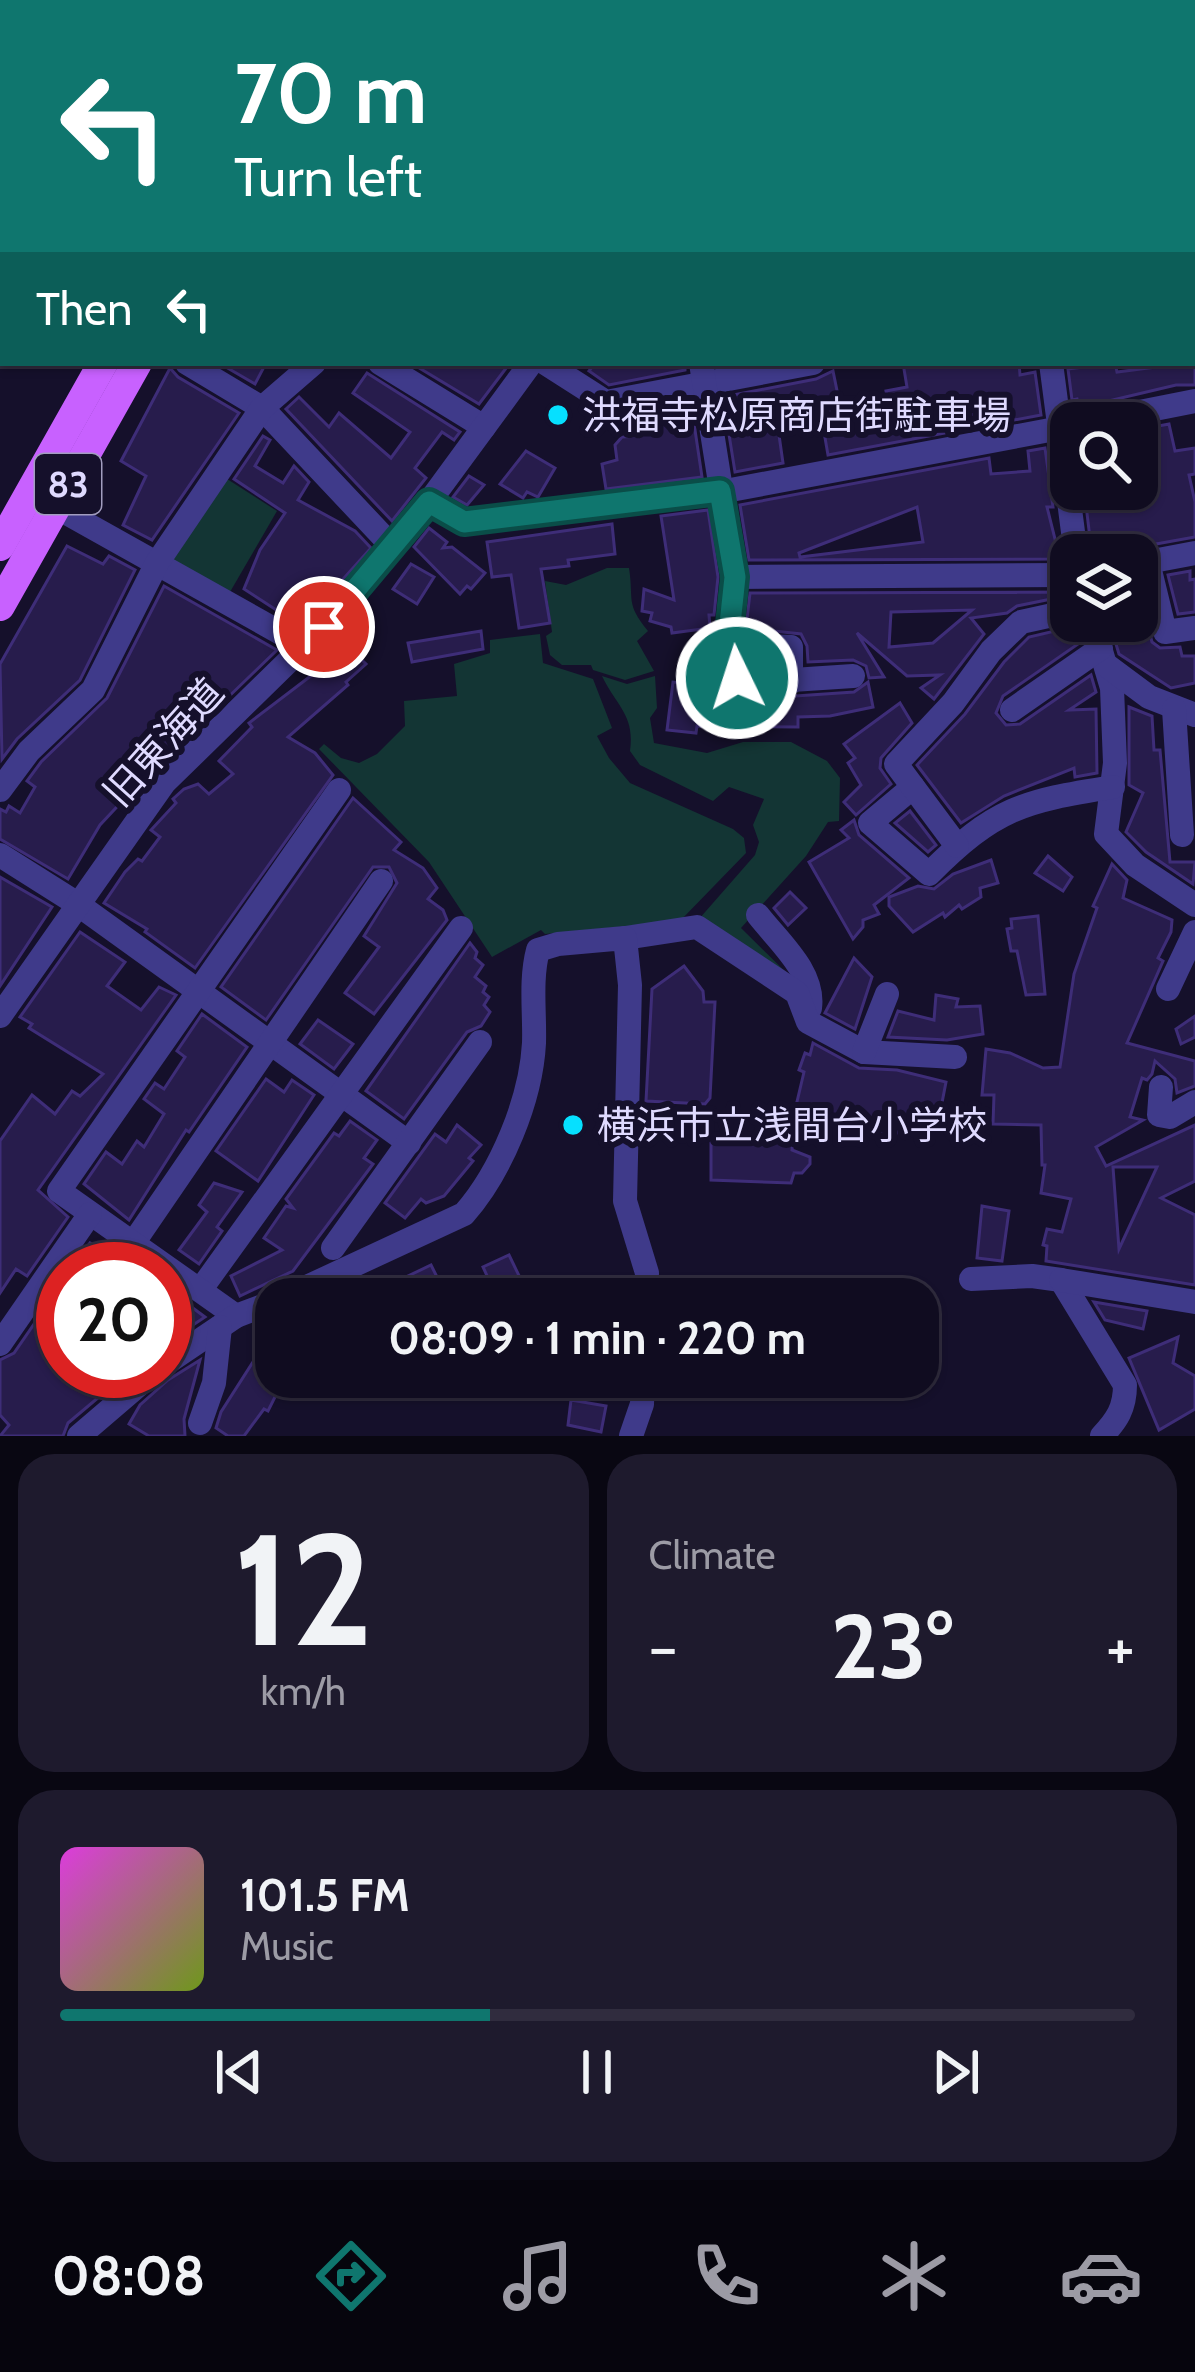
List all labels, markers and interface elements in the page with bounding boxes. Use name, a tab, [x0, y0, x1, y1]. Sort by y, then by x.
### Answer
text: 70 m	[234, 42, 427, 144]
icon: left	[36, 48, 192, 204]
text: Turn left	[234, 144, 422, 210]
icon: left	[156, 276, 222, 342]
text: Then	[36, 282, 132, 336]
place label: 洪福寺松原商店街駐車場	[582, 391, 1011, 439]
marker: 洪福寺松原商店街駐車場	[545, 402, 571, 428]
map controls	[1050, 402, 1158, 642]
button: search	[1050, 402, 1158, 510]
road number: 83	[35, 454, 101, 514]
button: layers	[1050, 534, 1158, 642]
pin	[273, 576, 375, 678]
icon: arrive	[291, 594, 357, 660]
position arrow	[674, 615, 800, 741]
street label: 旧東海道	[93, 668, 233, 816]
place label: 横浜市立浅間台小学校	[597, 1101, 987, 1149]
marker: 横浜市立浅間台小学校	[560, 1112, 586, 1138]
speed limit sign: 20	[36, 1242, 192, 1398]
text: 08:09 · 1 min · 220 m	[388, 1311, 806, 1365]
text: 12	[233, 1494, 373, 1684]
text: Climate	[649, 1531, 775, 1579]
text: 23°	[831, 1591, 953, 1701]
text: −	[649, 1606, 678, 1687]
text: +	[1106, 1606, 1135, 1687]
text: km/h	[261, 1667, 346, 1715]
text: 101.5 FM	[240, 1868, 410, 1922]
text: Music	[240, 1922, 334, 1970]
icon: previous	[206, 2039, 272, 2105]
icon: pause	[564, 2039, 630, 2105]
icon: next	[923, 2039, 989, 2105]
icon: directions	[309, 2234, 393, 2318]
icon: music	[496, 2234, 580, 2318]
icon: phone	[684, 2234, 768, 2318]
icon: climate	[872, 2234, 956, 2318]
icon: car	[1059, 2234, 1143, 2318]
text: 08:08	[52, 2243, 205, 2309]

